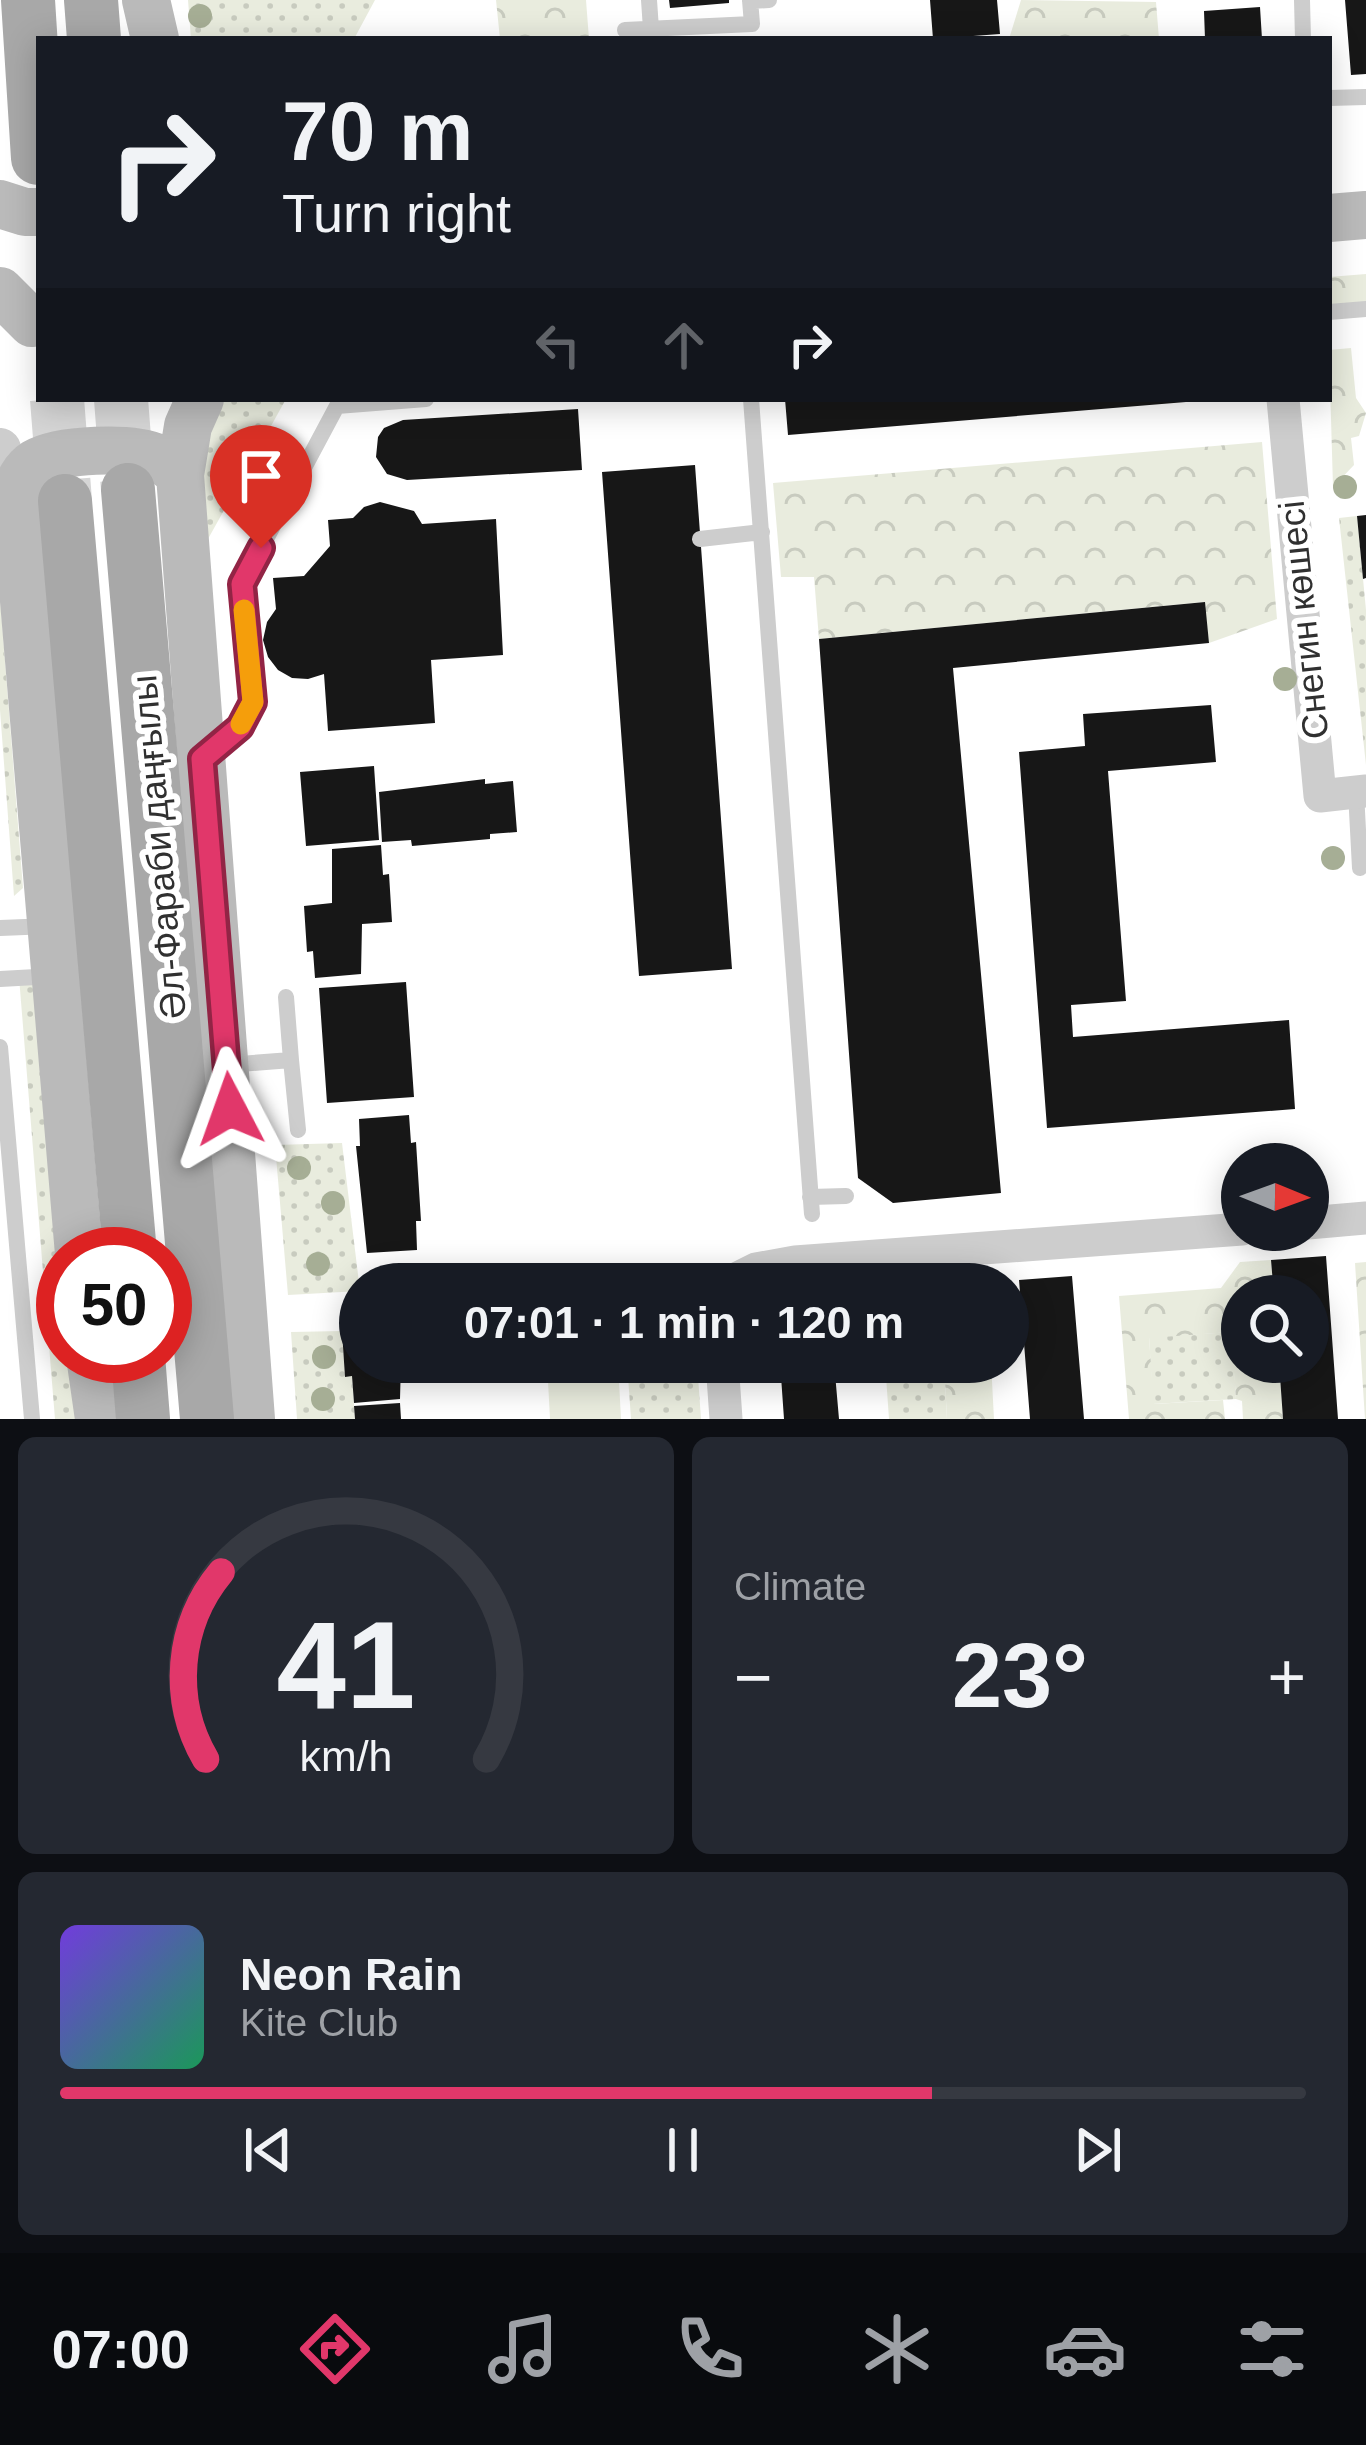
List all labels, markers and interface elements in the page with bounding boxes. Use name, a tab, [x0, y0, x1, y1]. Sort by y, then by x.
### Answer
icon: right	[84, 84, 240, 240]
text: 70 m	[282, 84, 473, 178]
text: Turn right	[282, 183, 511, 243]
icon: left	[525, 312, 591, 378]
icon: ahead	[651, 312, 717, 378]
icon: right	[777, 312, 843, 378]
pin	[210, 425, 312, 548]
icon: arrive	[228, 443, 294, 509]
street label: Снегин көшесі	[1271, 499, 1336, 741]
street label: Әл-Фараби даңғылы	[123, 673, 194, 1021]
position arrow	[167, 1046, 293, 1172]
north arrow	[1221, 1143, 1329, 1251]
map controls	[1221, 1143, 1329, 1383]
speed limit sign: 50	[36, 1227, 192, 1383]
button: search	[1221, 1275, 1329, 1383]
text: 07:01 · 1 min · 120 m	[464, 1297, 904, 1348]
text: Climate	[734, 1565, 866, 1608]
text: 41	[277, 1595, 415, 1734]
text: 23°	[952, 1626, 1088, 1726]
text: −	[734, 1640, 773, 1714]
text: +	[1267, 1640, 1306, 1714]
text: km/h	[300, 1731, 392, 1779]
text: Neon Rain	[240, 1949, 463, 2000]
text: Kite Club	[240, 2001, 398, 2044]
icon: previous	[235, 2117, 301, 2183]
icon: pause	[650, 2117, 716, 2183]
icon: next	[1065, 2117, 1131, 2183]
icon: directions	[293, 2307, 377, 2391]
icon: music	[481, 2307, 565, 2391]
icon: phone	[668, 2307, 752, 2391]
icon: climate	[855, 2307, 939, 2391]
icon: car	[1043, 2307, 1127, 2391]
icon: filters	[1230, 2307, 1314, 2391]
text: 07:00	[52, 2319, 190, 2379]

